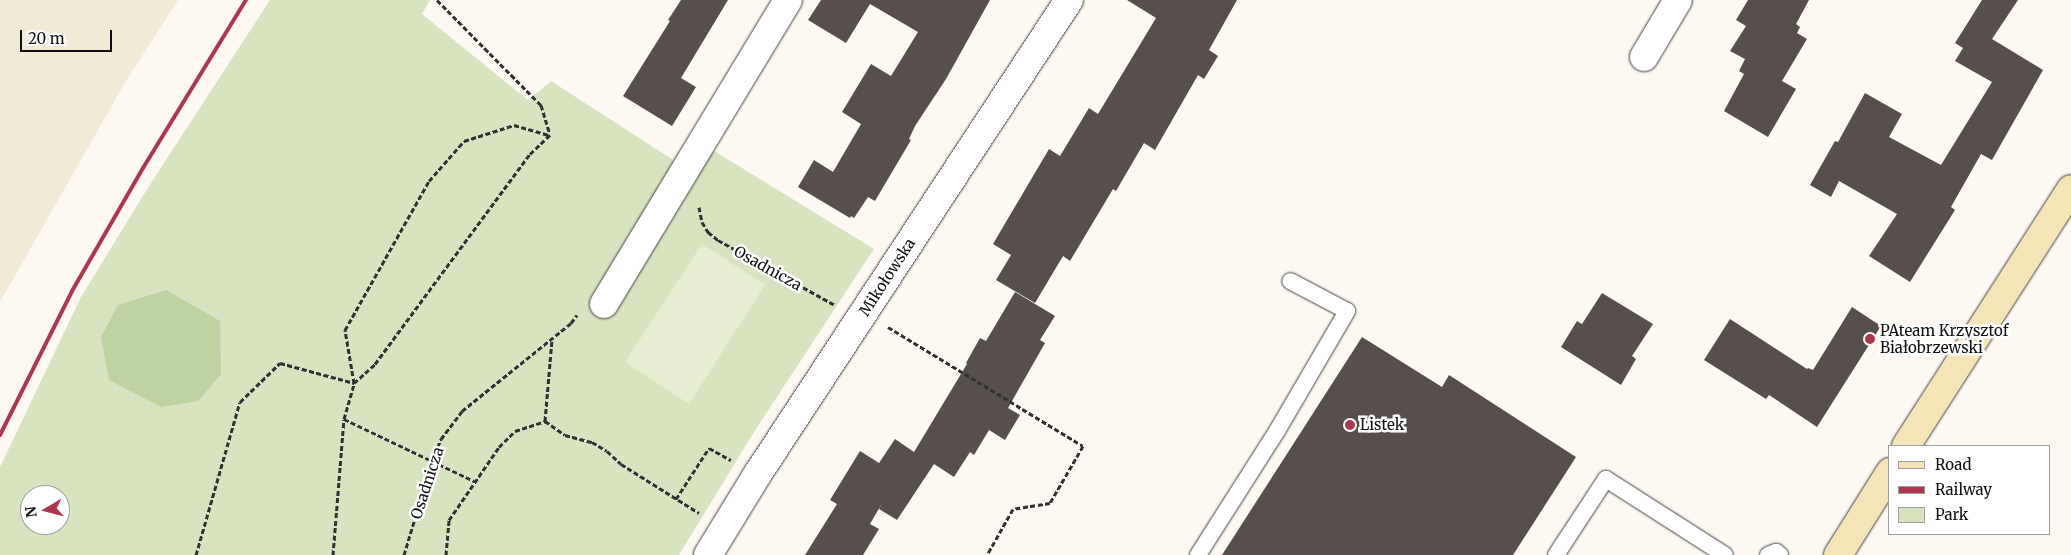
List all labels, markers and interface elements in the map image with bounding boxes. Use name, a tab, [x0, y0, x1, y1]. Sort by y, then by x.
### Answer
scale bar	[22, 20, 115, 52]
text: 20 m	[28, 29, 65, 48]
street label: Mikołowska	[855, 235, 919, 319]
street label: Osadnicza	[731, 242, 805, 294]
place label: PAteam Krzysztof Białobrzewski	[1880, 321, 2008, 356]
marker: PAteam Krzysztof Białobrzewski	[1864, 333, 1876, 345]
place label: Listek	[1360, 416, 1404, 434]
marker: Listek	[1344, 419, 1356, 431]
street label: Osadnicza	[407, 445, 447, 521]
legend	[1888, 445, 2051, 535]
text: Road	[1935, 455, 1971, 474]
text: Railway	[1935, 480, 1992, 499]
north arrow	[20, 485, 70, 535]
text: N	[21, 505, 41, 519]
text: Park	[1935, 505, 1968, 524]

